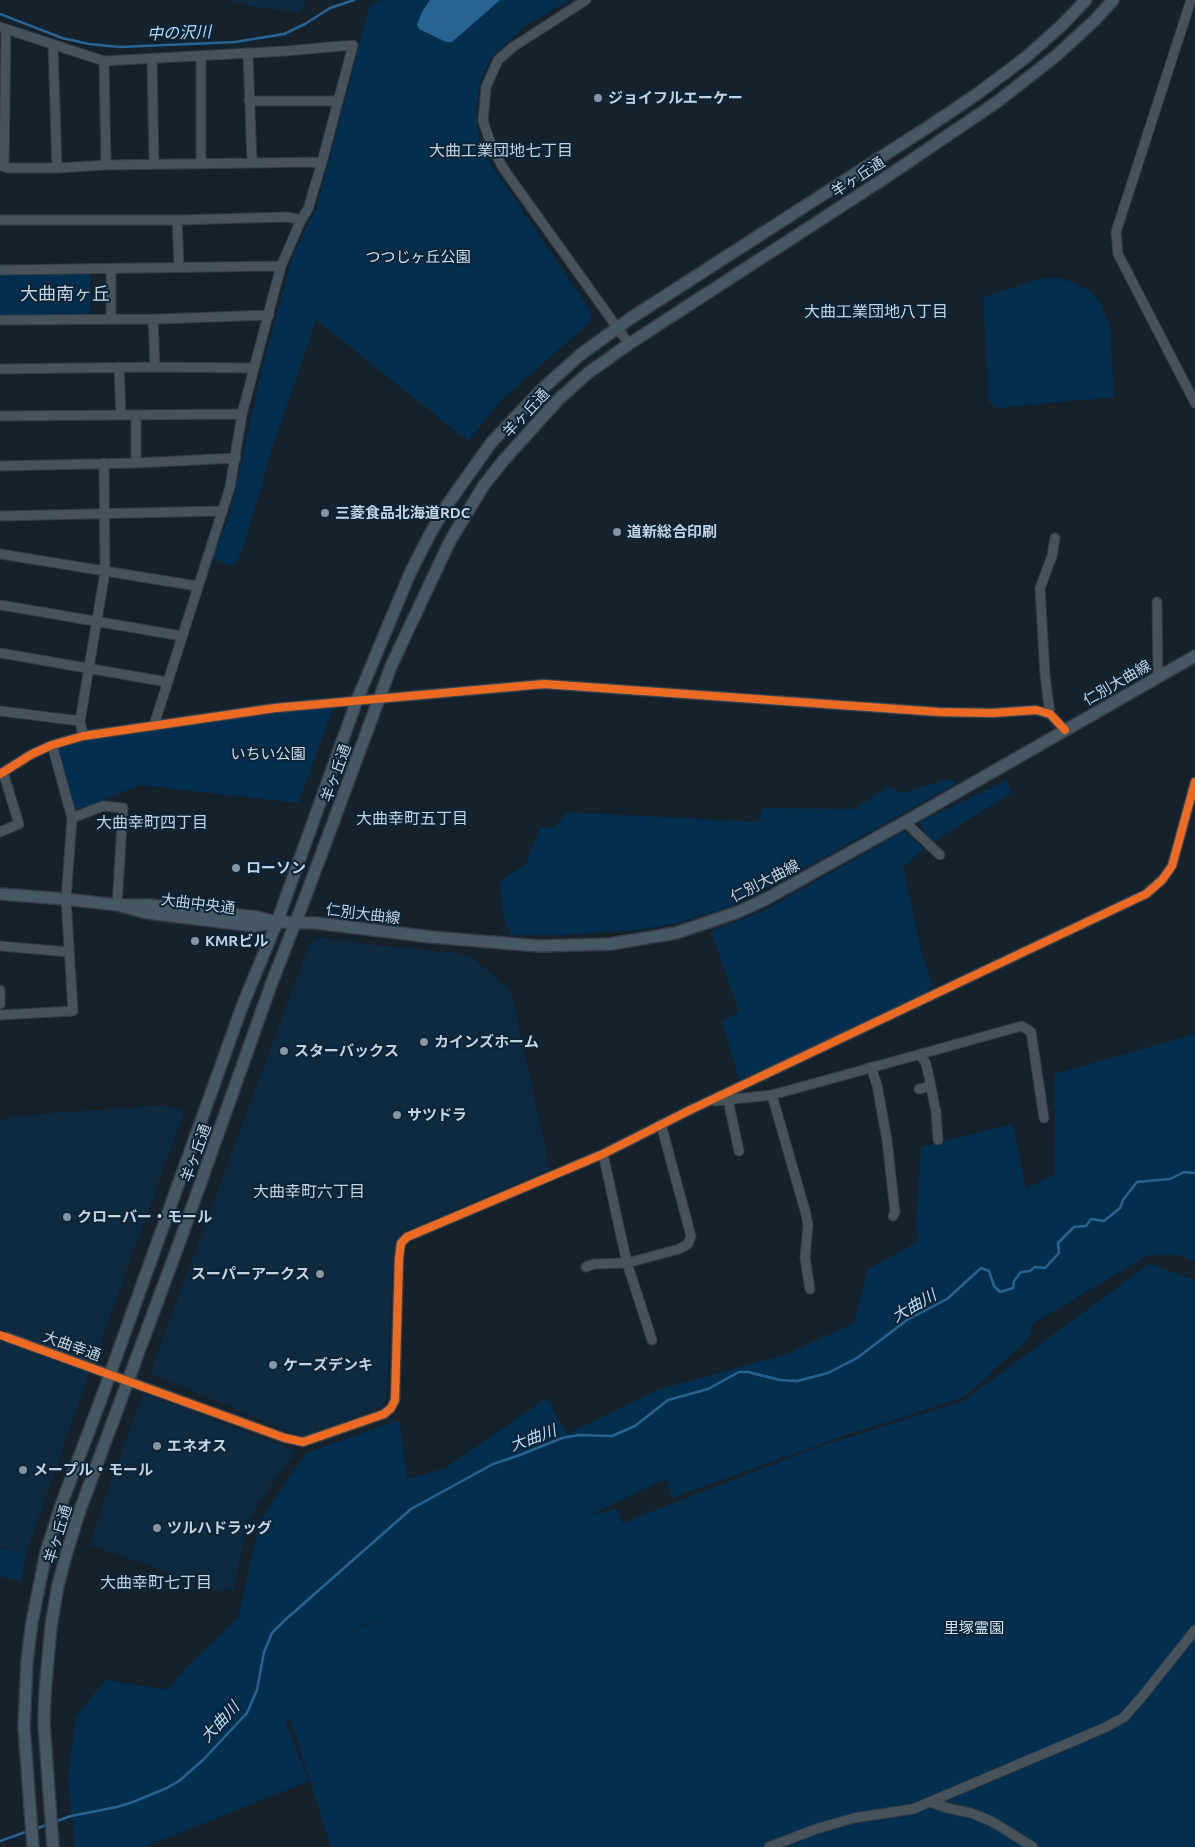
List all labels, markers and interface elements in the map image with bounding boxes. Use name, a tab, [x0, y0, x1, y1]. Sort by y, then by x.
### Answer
water label: 中の沢川	[147, 22, 211, 44]
place label: ジョイフルエーケー	[608, 89, 743, 107]
marker: ジョイフルエーケー	[592, 92, 604, 104]
district label: 大曲工業団地七丁目	[429, 141, 573, 161]
street label: 羊ヶ丘通	[828, 153, 888, 201]
park label: つつじヶ丘公園	[366, 248, 470, 266]
district label: 大曲南ヶ丘	[20, 283, 110, 305]
district label: 大曲工業団地八丁目	[804, 302, 948, 322]
street label: 羊ヶ丘通	[499, 385, 553, 441]
place label: 三菱食品北海道RDC	[335, 504, 470, 522]
marker: 三菱食品北海道RDC	[319, 507, 331, 519]
place label: 道新総合印刷	[627, 523, 717, 541]
marker: 道新総合印刷	[611, 526, 623, 538]
street label: 仁別大曲線	[1080, 656, 1154, 710]
street label: 羊ヶ丘通	[317, 742, 355, 804]
park label: いちい公園	[231, 745, 305, 763]
district label: 大曲幸町五丁目	[356, 809, 468, 829]
district label: 大曲幸町四丁目	[96, 813, 208, 833]
street label: 仁別大曲線	[728, 856, 802, 906]
place label: ローソン	[246, 859, 306, 877]
marker: ローソン	[230, 862, 242, 874]
street label: 大曲中央通	[160, 890, 236, 918]
street label: 仁別大曲線	[325, 900, 401, 928]
place label: KMRビル	[205, 932, 268, 950]
marker: KMRビル	[189, 935, 201, 947]
place label: カインズホーム	[434, 1033, 539, 1051]
marker: カインズホーム	[418, 1036, 430, 1048]
place label: スターバックス	[294, 1042, 399, 1060]
marker: スターバックス	[278, 1045, 290, 1057]
place label: サツドラ	[407, 1106, 467, 1124]
marker: サツドラ	[391, 1109, 403, 1121]
street label: 羊ヶ丘通	[177, 1122, 215, 1184]
district label: 大曲幸町六丁目	[253, 1182, 365, 1202]
place label: クローバー・モール	[77, 1208, 212, 1226]
marker: クローバー・モール	[61, 1211, 73, 1223]
place label: スーパーアークス	[191, 1265, 310, 1283]
marker: スーパーアークス	[314, 1268, 326, 1280]
water label: 大曲川	[888, 1286, 940, 1326]
street label: 大曲幸通	[41, 1327, 103, 1365]
place label: ケーズデンキ	[283, 1356, 373, 1374]
marker: ケーズデンキ	[267, 1359, 279, 1371]
water label: 大曲川	[507, 1421, 559, 1455]
place label: エネオス	[167, 1437, 227, 1455]
marker: エネオス	[151, 1440, 163, 1452]
place label: メープル・モール	[33, 1461, 153, 1479]
marker: メープル・モール	[17, 1464, 29, 1476]
street label: 羊ヶ丘通	[41, 1503, 75, 1565]
place label: ツルハドラッグ	[167, 1519, 272, 1537]
marker: ツルハドラッグ	[151, 1522, 163, 1534]
district label: 大曲幸町七丁目	[100, 1573, 212, 1593]
park label: 里塚霊園	[944, 1619, 1004, 1637]
water label: 大曲川	[197, 1698, 243, 1746]

